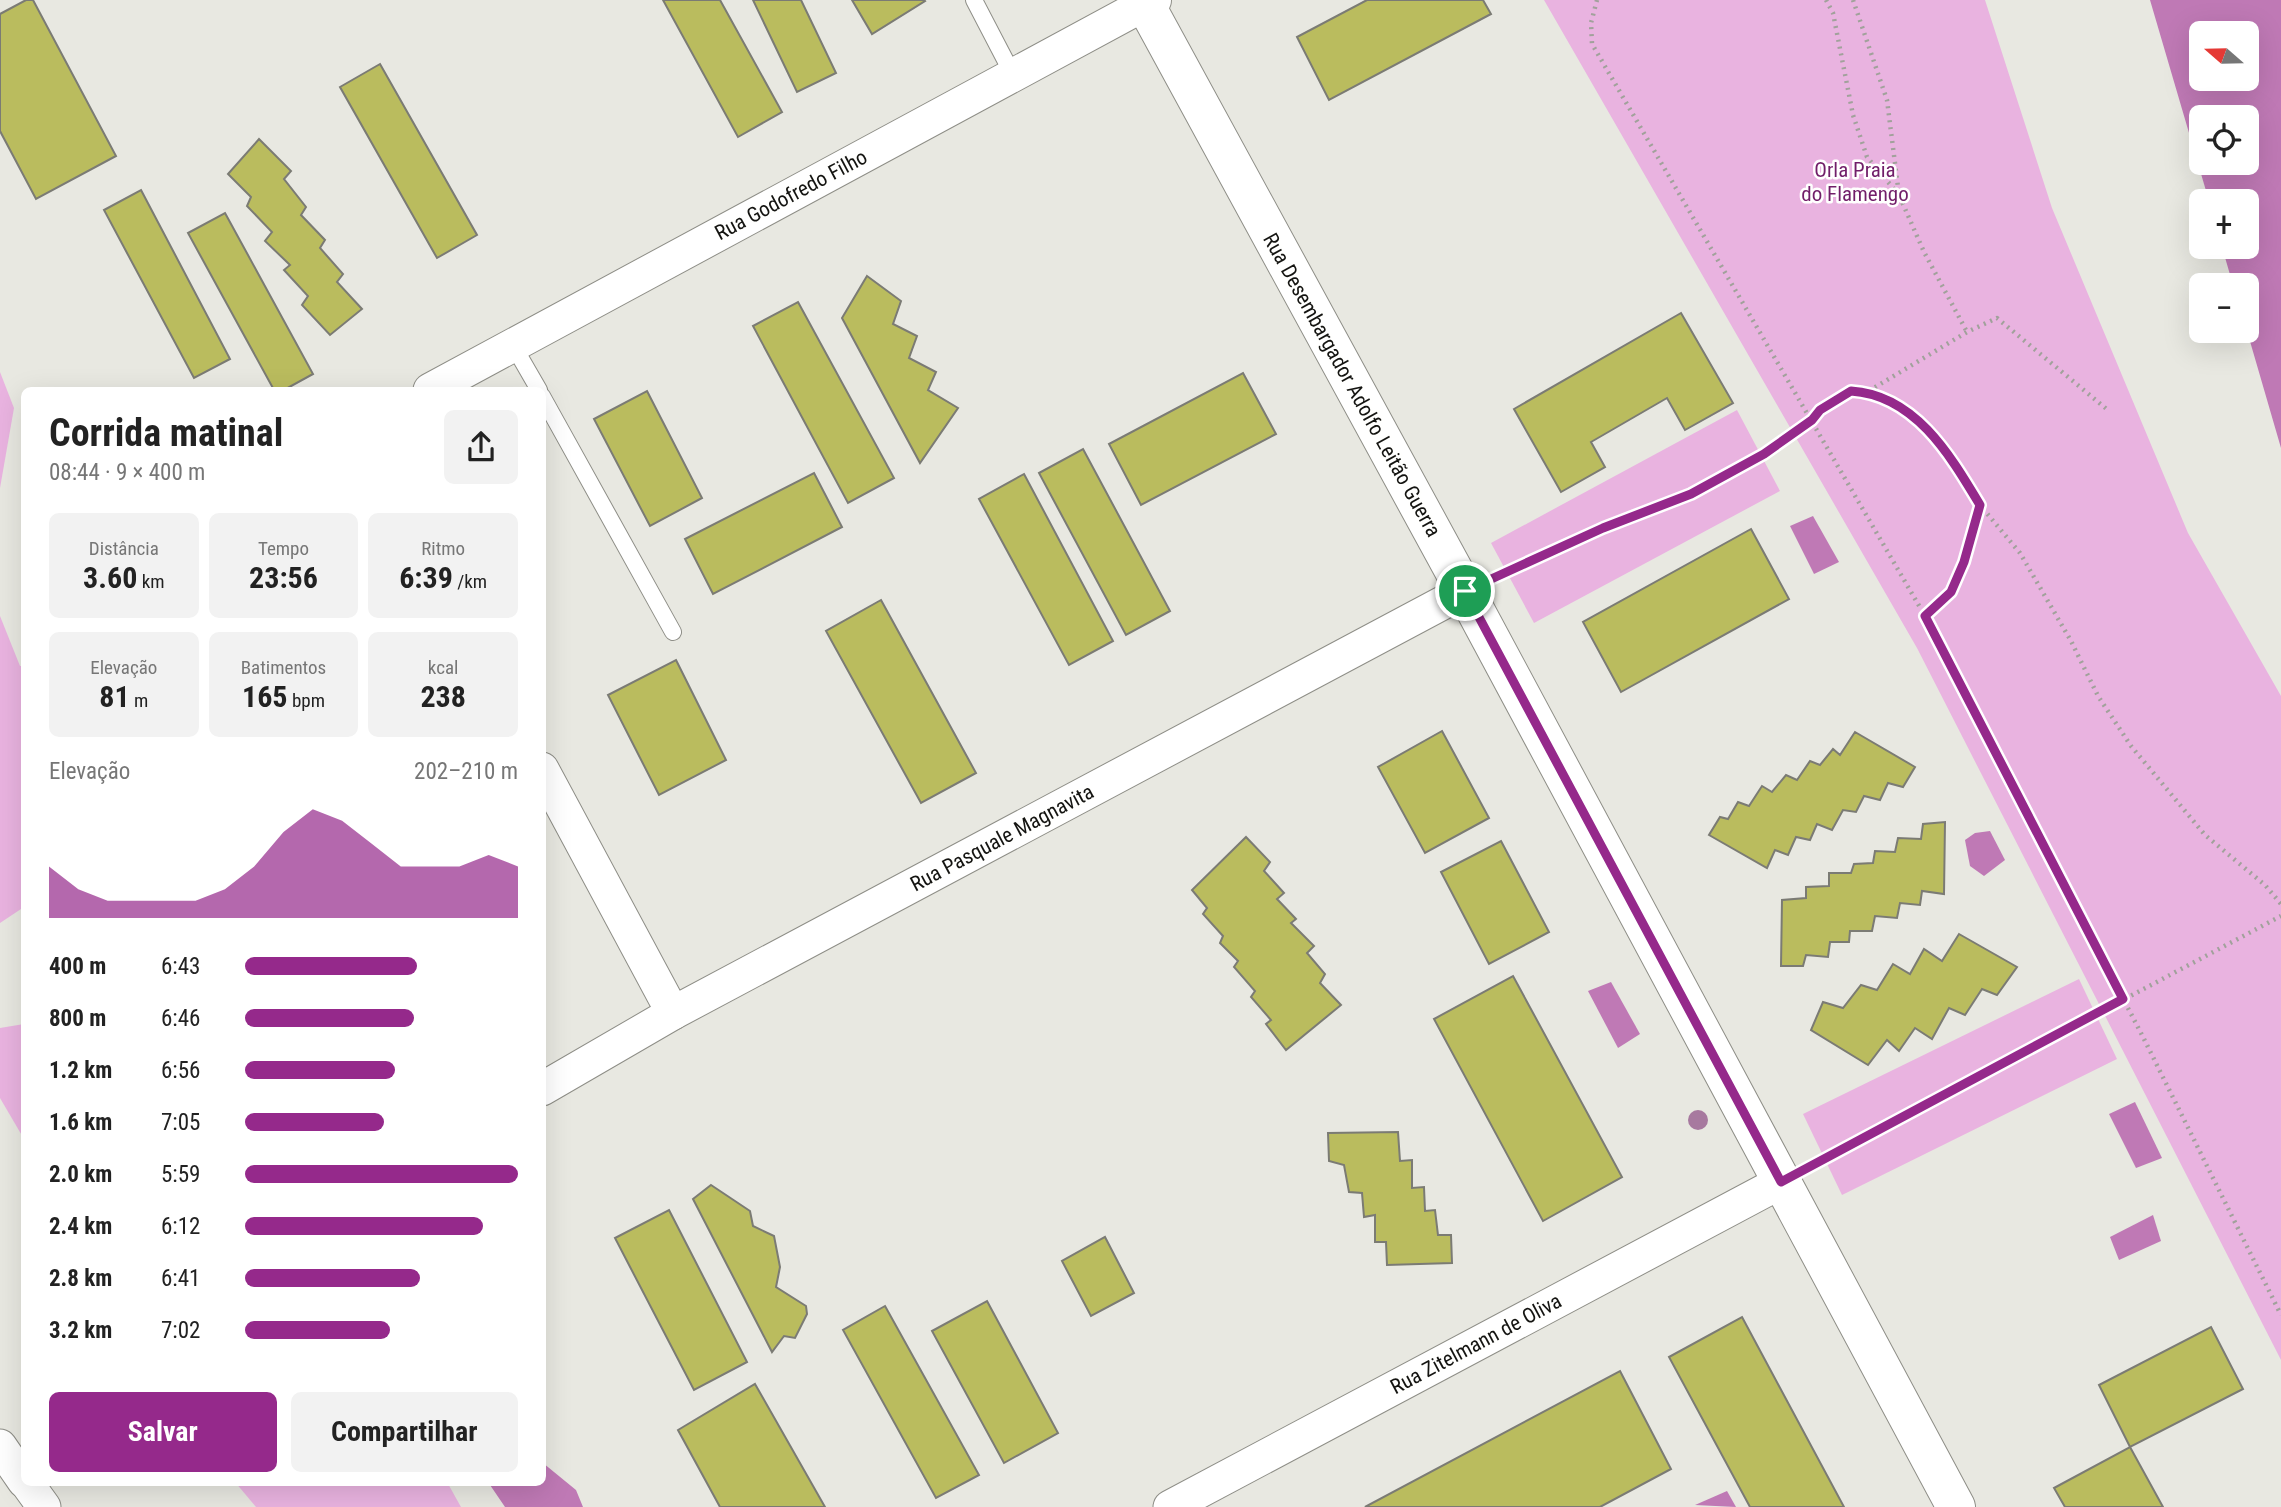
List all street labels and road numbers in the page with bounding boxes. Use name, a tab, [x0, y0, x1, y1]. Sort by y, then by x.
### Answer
street label: Rua Godofredo Filho	[711, 145, 871, 245]
street label: Rua Desembargador Adolfo Leitão Guerra	[1258, 229, 1446, 541]
street label: Rua Pasquale Magnavita	[906, 780, 1098, 896]
street label: Rua Zitelmann de Oliva	[1386, 1289, 1566, 1399]

